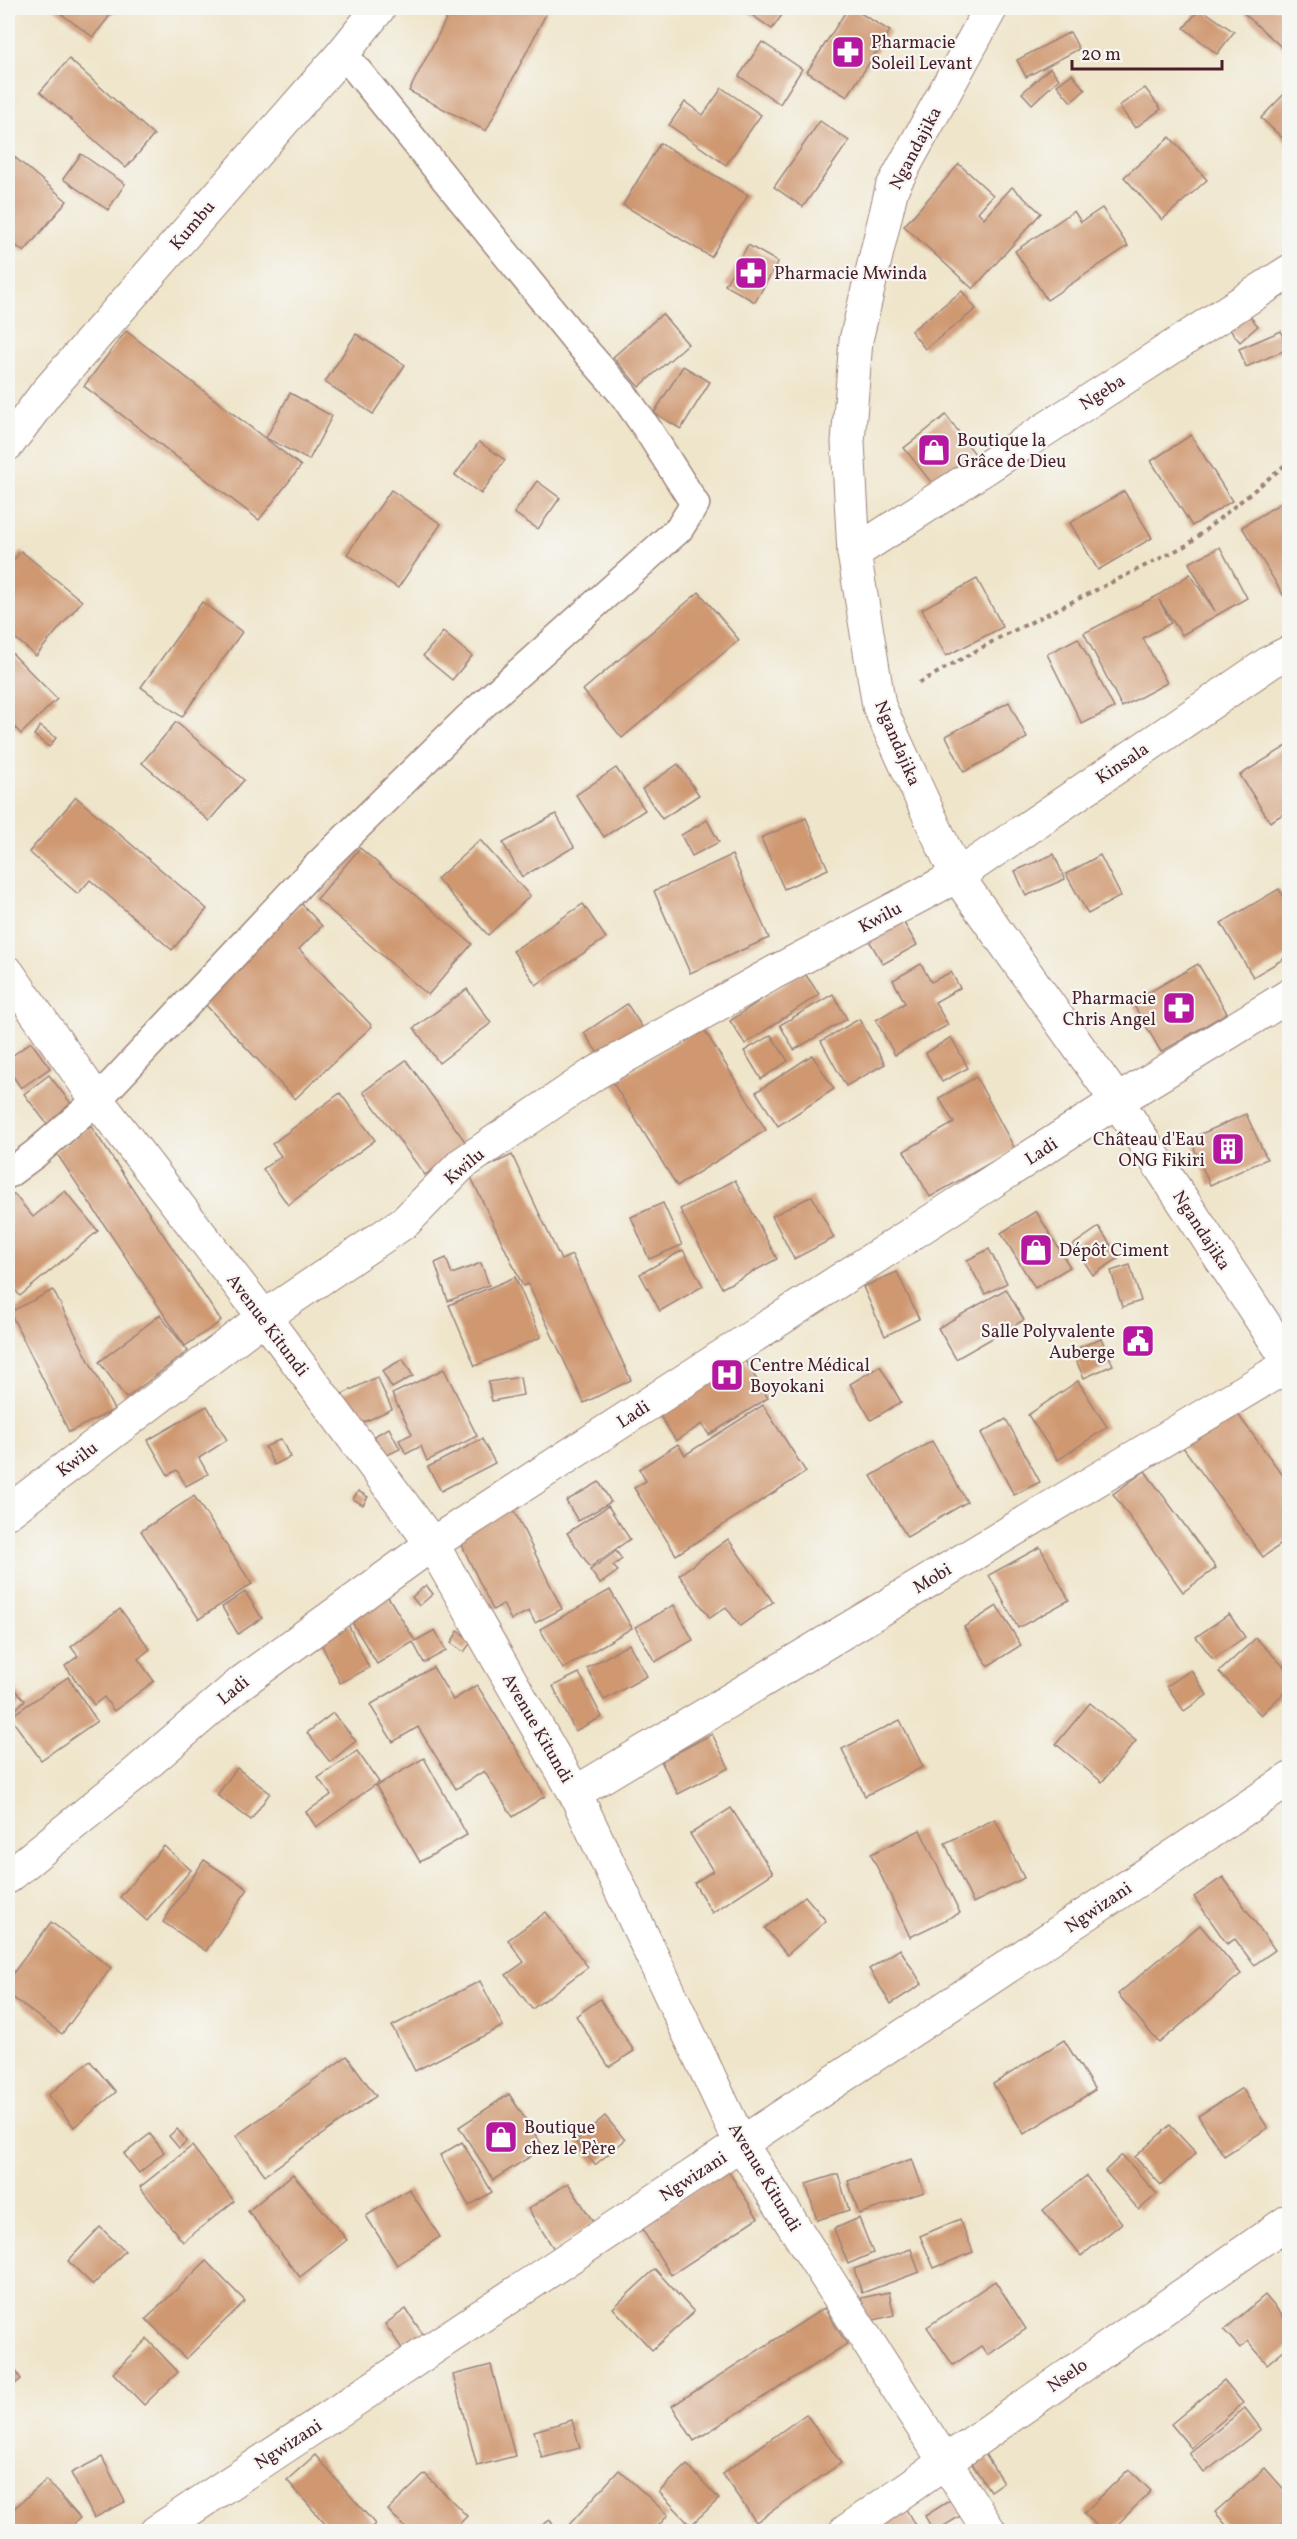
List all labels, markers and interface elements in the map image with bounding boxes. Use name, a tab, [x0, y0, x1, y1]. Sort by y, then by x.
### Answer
place label: Pharmacie Soleil Levant	[871, 31, 973, 77]
scale bar	[1072, 33, 1222, 71]
pharmacy icon: Pharmacie Soleil Levant	[830, 34, 866, 70]
text: 20 m	[1081, 43, 1121, 68]
street label: Ngandajika	[884, 103, 949, 195]
street label: Kumbu	[165, 196, 222, 256]
pharmacy icon: Pharmacie Mwinda	[733, 255, 769, 291]
place label: Pharmacie Mwinda	[774, 262, 927, 287]
street label: Ngeba	[1075, 369, 1131, 417]
place label: Boutique la Grâce de Dieu	[957, 429, 1066, 475]
shop icon: Boutique la Grâce de Dieu	[916, 432, 952, 468]
street label: Ngandajika	[867, 697, 926, 790]
street label: Kinsala	[1091, 737, 1154, 791]
street label: Kwilu	[855, 897, 907, 940]
place label: Pharmacie Chris Angel	[1063, 987, 1156, 1033]
pharmacy icon: Pharmacie Chris Angel	[1161, 990, 1197, 1026]
place label: Château d'Eau ONG Fikiri	[1093, 1128, 1205, 1174]
building icon: Château d'Eau ONG Fikiri	[1210, 1131, 1246, 1167]
street label: Ladi	[1020, 1132, 1063, 1172]
street label: Kwilu	[439, 1143, 491, 1191]
street label: Ngandajika	[1166, 1186, 1236, 1276]
shop icon: Dépôt Ciment	[1018, 1232, 1054, 1268]
place label: Dépôt Ciment	[1059, 1239, 1169, 1264]
street label: Avenue Kitundi	[220, 1269, 314, 1382]
place label: Salle Polyvalente Auberge	[981, 1320, 1115, 1366]
public building icon: Salle Polyvalente Auberge	[1120, 1323, 1156, 1359]
place label: Centre Médical Boyokani	[750, 1354, 870, 1400]
hospital icon: Centre Médical Boyokani	[709, 1357, 745, 1393]
street label: Ladi	[612, 1395, 655, 1435]
street label: Kwilu	[52, 1436, 104, 1484]
street label: Mobi	[909, 1558, 957, 1601]
street label: Avenue Kitundi	[495, 1669, 578, 1788]
street label: Ladi	[213, 1671, 255, 1712]
street label: Ngwizani	[1060, 1877, 1137, 1940]
place label: Boutique chez le Père	[524, 2116, 616, 2162]
shop icon: Boutique chez le Père	[483, 2119, 519, 2155]
street label: Avenue Kitundi	[721, 2119, 806, 2237]
street label: Ngwizani	[655, 2146, 733, 2208]
street label: Nselo	[1042, 2353, 1093, 2399]
street label: Ngwizani	[250, 2414, 328, 2476]

